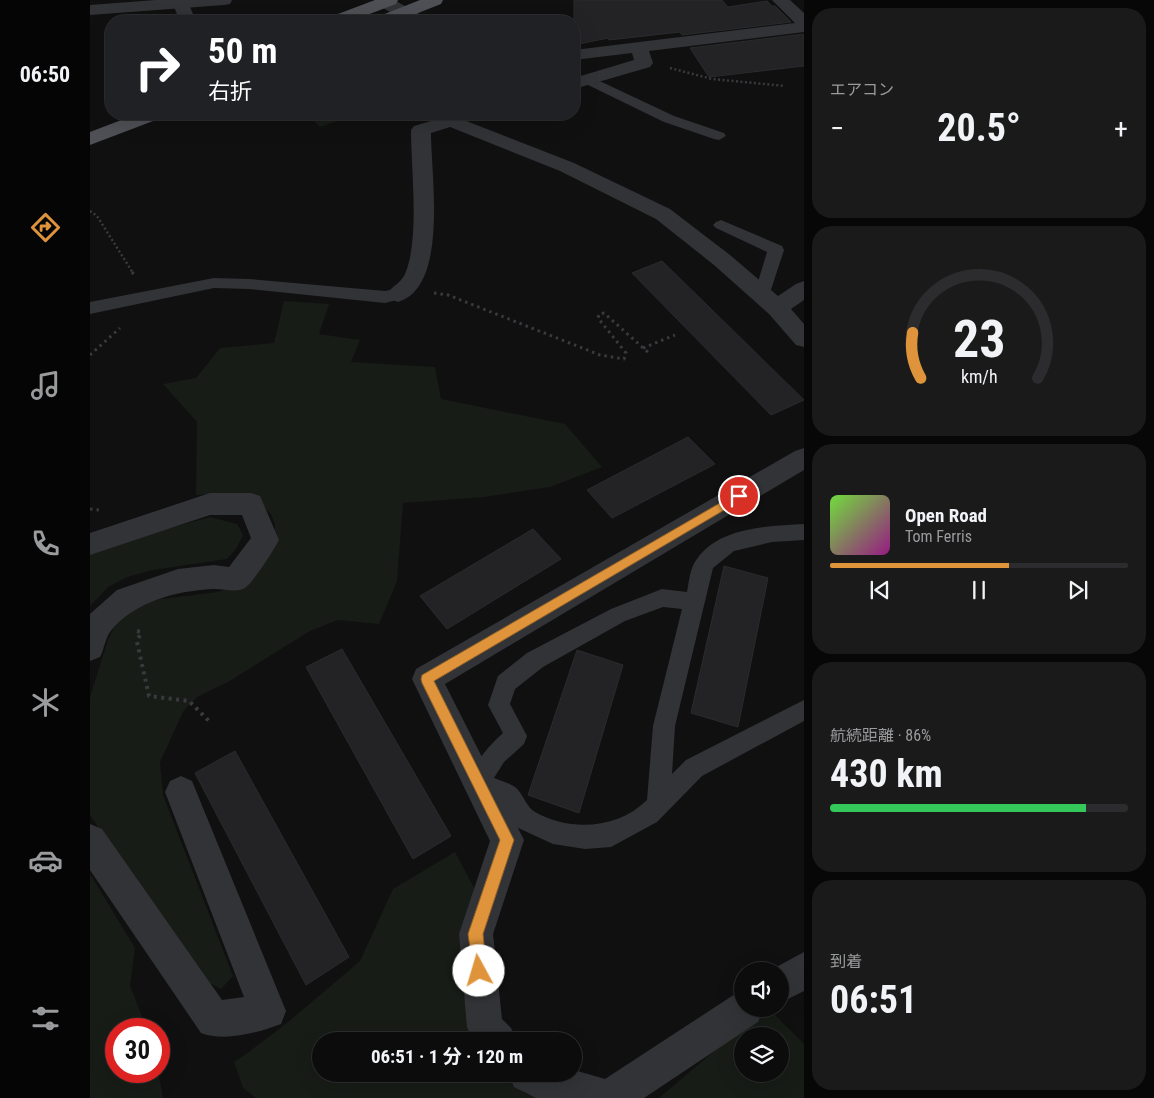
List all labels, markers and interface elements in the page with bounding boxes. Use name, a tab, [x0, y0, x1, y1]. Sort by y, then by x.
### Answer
text: 50 m	[208, 31, 277, 72]
icon: right	[125, 35, 190, 100]
text: 06:50	[20, 62, 70, 87]
text: 右折	[208, 79, 252, 104]
text: エアコン	[830, 80, 894, 99]
text: 20.5°	[937, 106, 1021, 150]
text: −	[830, 112, 844, 145]
text: +	[1114, 112, 1128, 145]
icon: directions	[28, 210, 63, 245]
text: 23	[953, 309, 1005, 370]
text: km/h	[961, 366, 997, 387]
icon: music	[28, 368, 63, 403]
pin	[718, 475, 760, 517]
icon: arrive	[725, 482, 753, 510]
text: Open Road	[905, 504, 987, 527]
icon: phone	[28, 526, 63, 561]
text: Tom Ferris	[905, 527, 972, 546]
icon: previous	[866, 576, 894, 604]
icon: pause	[965, 576, 993, 604]
icon: next	[1064, 576, 1092, 604]
icon: climate	[28, 685, 63, 720]
text: 航続距離 · 86%	[830, 726, 931, 745]
text: 430 km	[830, 752, 943, 796]
icon: car	[28, 843, 63, 878]
position arrow	[452, 944, 504, 996]
text: 到着	[830, 952, 862, 971]
map controls	[734, 962, 789, 1082]
button: sound	[734, 962, 789, 1017]
text: 06:51	[830, 978, 917, 1022]
icon: filters	[28, 1001, 63, 1036]
speed limit sign: 30	[105, 1018, 170, 1083]
button: layers	[734, 1027, 789, 1082]
text: 06:51 · 1 分 · 120 m	[371, 1045, 523, 1068]

